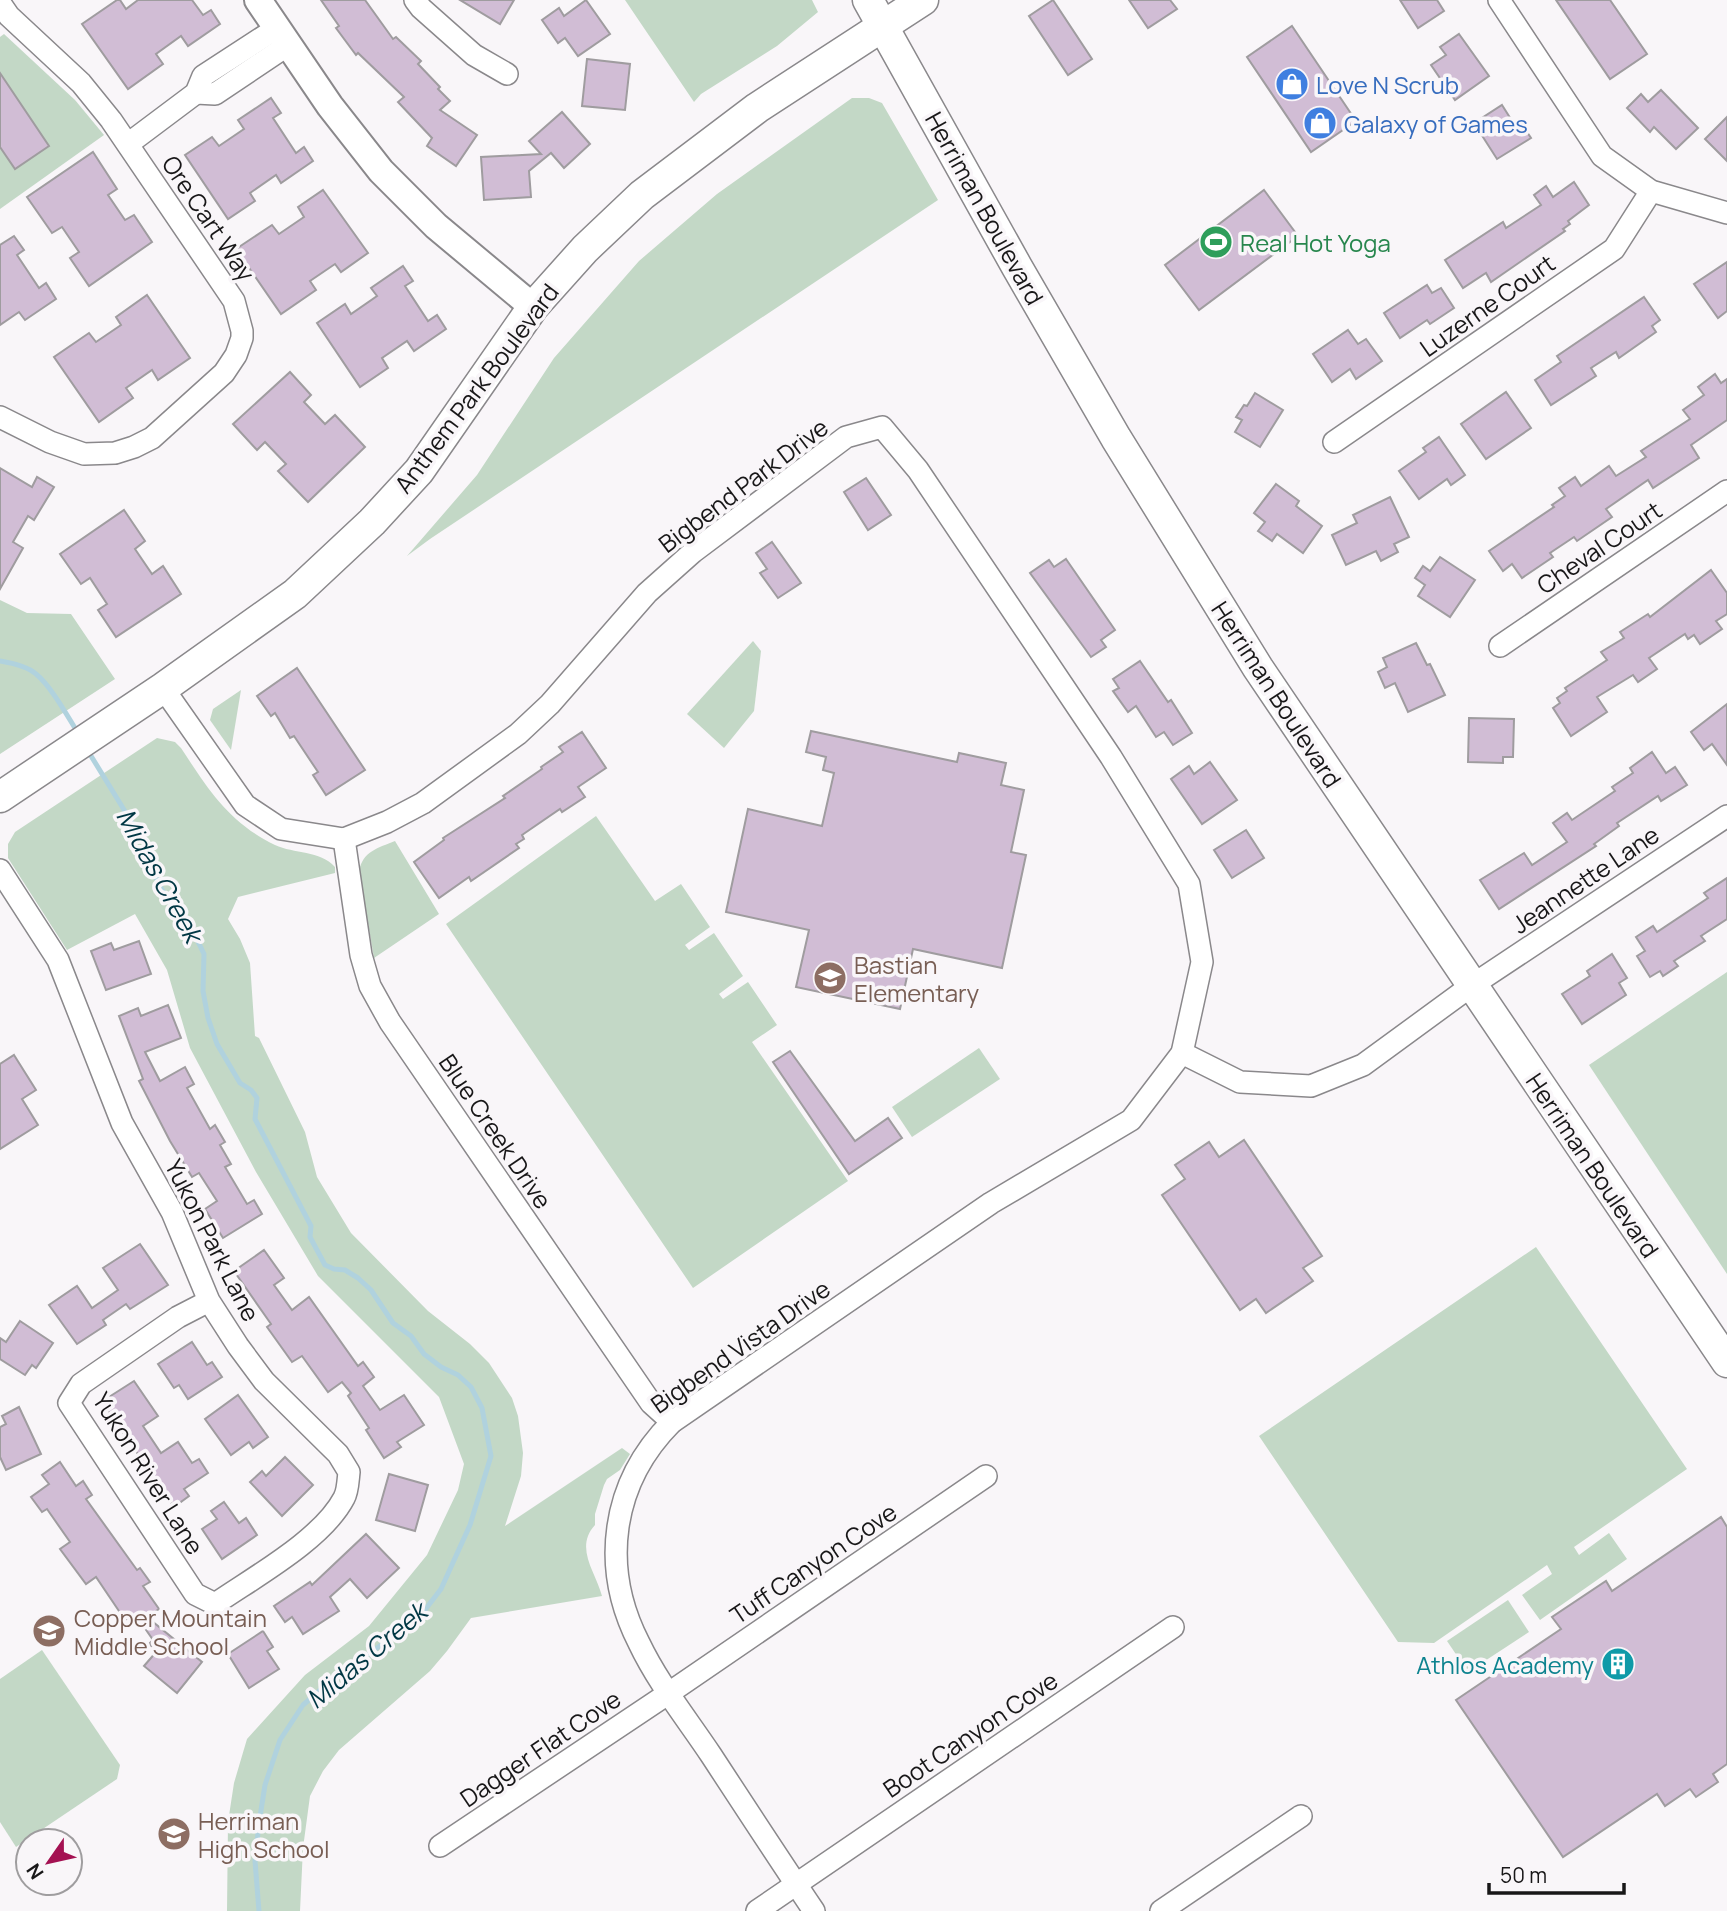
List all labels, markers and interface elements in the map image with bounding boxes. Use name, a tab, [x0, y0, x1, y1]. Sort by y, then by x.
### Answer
shop icon: Love N Scrub	[1273, 65, 1311, 103]
place label: Love N Scrub	[1316, 68, 1459, 101]
shop icon: Galaxy of Games	[1301, 104, 1339, 142]
street label: Herriman Boulevard	[918, 106, 1052, 310]
place label: Galaxy of Games	[1344, 107, 1528, 140]
street label: Ore Cart Way	[155, 149, 263, 288]
sports icon: Real Hot Yoga	[1197, 223, 1235, 261]
place label: Real Hot Yoga	[1240, 226, 1391, 259]
street label: Luzerne Court	[1413, 246, 1561, 364]
street label: Anthem Park Boulevard	[386, 276, 566, 500]
street label: Bigbend Park Drive	[651, 410, 835, 560]
street label: Cheval Court	[1530, 493, 1668, 601]
street label: Herriman Boulevard	[1204, 594, 1350, 794]
water label: Midas Creek	[108, 802, 214, 952]
street label: Jeannette Lane	[1505, 817, 1665, 941]
place label: Bastian Elementary	[854, 948, 980, 1009]
school or university icon: Bastian Elementary	[811, 959, 849, 997]
street label: Blue Creek Drive	[432, 1047, 560, 1215]
street label: Herriman Boulevard	[1519, 1066, 1667, 1264]
street label: Yukon Park Lane	[158, 1153, 268, 1327]
street label: Bigbend Vista Drive	[644, 1272, 836, 1420]
street label: Yukon River Lane	[86, 1386, 212, 1560]
street label: Tuff Canyon Cove	[723, 1495, 903, 1631]
water label: Midas Creek	[298, 1591, 437, 1716]
place label: Copper Mountain Middle School	[74, 1601, 267, 1662]
school or university icon: Copper Mountain Middle School	[30, 1612, 68, 1650]
building icon: Athlos Academy	[1599, 1645, 1637, 1683]
place label: Athlos Academy	[1416, 1648, 1594, 1681]
street label: Boot Canyon Cove	[876, 1663, 1064, 1805]
street label: Dagger Flat Cove	[453, 1682, 627, 1814]
place label: Herriman High School	[198, 1804, 330, 1865]
school or university icon: Herriman High School	[155, 1815, 193, 1853]
north arrow	[14, 1827, 84, 1897]
scale bar	[1489, 1852, 1624, 1896]
text: N	[20, 1859, 50, 1884]
text: 50 m	[1500, 1861, 1547, 1889]

